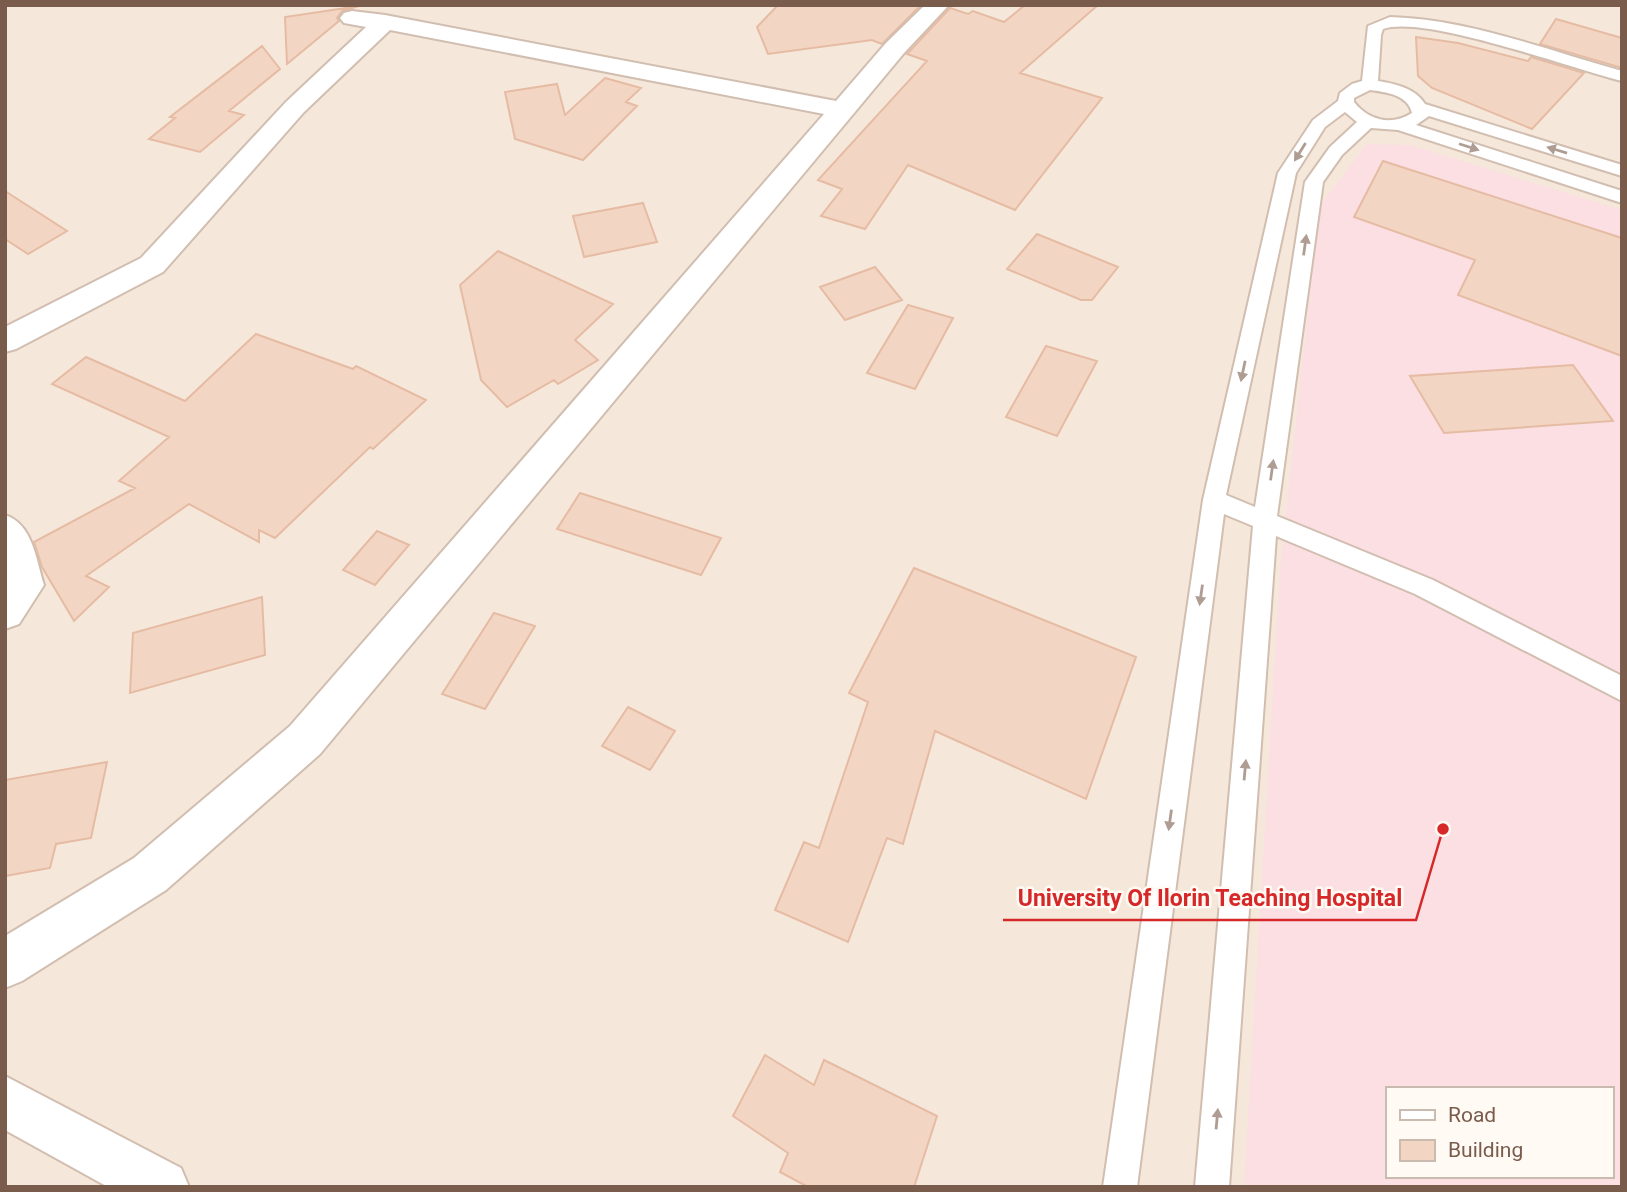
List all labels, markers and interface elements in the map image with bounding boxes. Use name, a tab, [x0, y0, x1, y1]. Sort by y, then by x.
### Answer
one-way arrow	[1458, 142, 1479, 153]
one-way arrow	[1293, 143, 1306, 162]
one-way arrow	[1546, 145, 1567, 155]
one-way arrow	[1299, 234, 1310, 256]
one-way arrow	[1237, 360, 1248, 382]
one-way arrow	[1267, 459, 1278, 481]
one-way arrow	[1196, 584, 1207, 606]
one-way arrow	[1240, 759, 1251, 781]
one-way arrow	[1165, 809, 1176, 831]
callout: University Of Ilorin Teaching Hospital	[1003, 876, 1416, 920]
text: University Of Ilorin Teaching Hospital	[1018, 885, 1402, 912]
legend	[1386, 1087, 1613, 1178]
text: Road	[1448, 1103, 1496, 1127]
one-way arrow	[1212, 1108, 1223, 1130]
text: Building	[1448, 1138, 1523, 1162]

